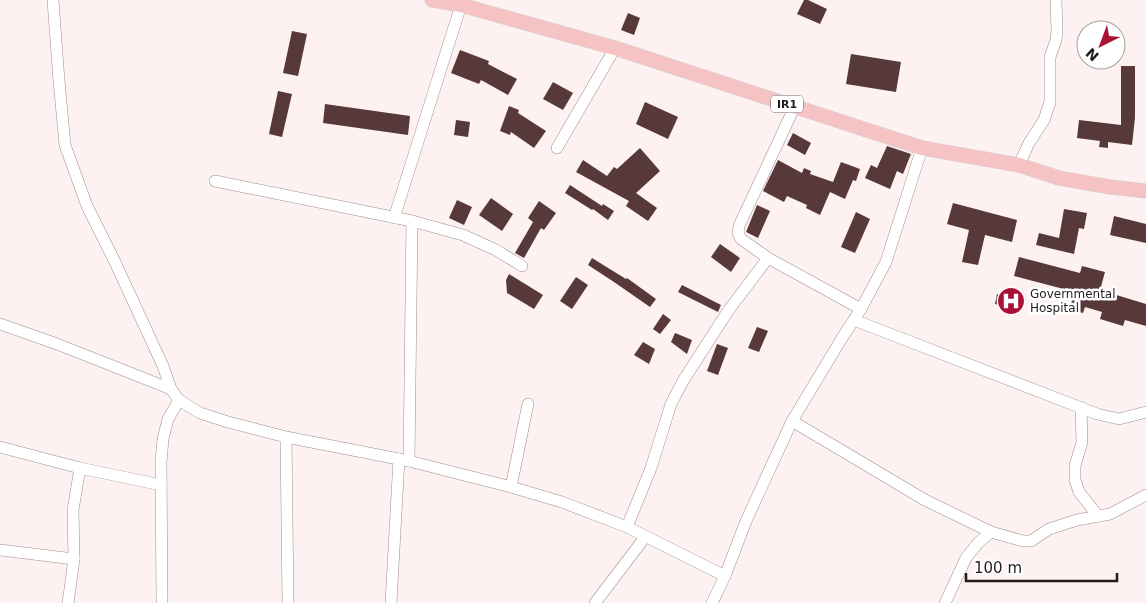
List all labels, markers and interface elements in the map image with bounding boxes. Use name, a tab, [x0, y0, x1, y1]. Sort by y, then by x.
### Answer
north arrow	[1076, 20, 1126, 70]
text: N	[1083, 45, 1102, 65]
road number: IR1	[771, 96, 803, 112]
hospital icon: Governmental Hospital	[996, 286, 1026, 316]
place label: Governmental Hospital	[1030, 287, 1116, 315]
scale bar	[966, 550, 1117, 582]
text: 100 m	[974, 559, 1022, 577]

